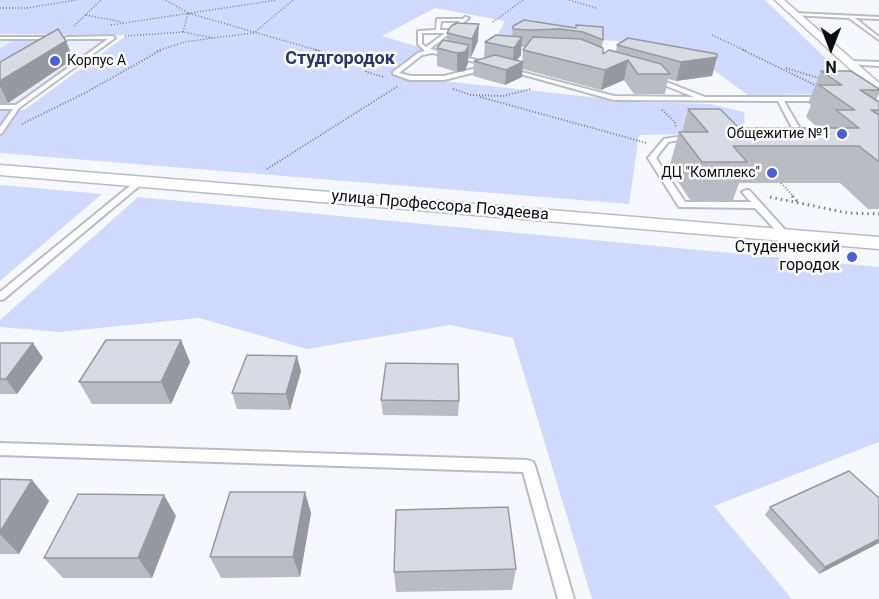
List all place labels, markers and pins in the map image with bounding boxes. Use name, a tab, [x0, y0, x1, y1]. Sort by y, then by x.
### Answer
place label: Корпус А	[67, 53, 126, 69]
marker: Корпус А	[48, 54, 62, 68]
place label: Общежитие №1	[727, 126, 830, 142]
marker: Общежитие №1	[835, 127, 849, 141]
place label: ДЦ "Комплекс"	[661, 165, 760, 181]
marker: ДЦ "Комплекс"	[765, 166, 779, 180]
place label: Студенческий городок	[735, 238, 840, 276]
marker: Студенческий городок	[845, 250, 859, 264]

